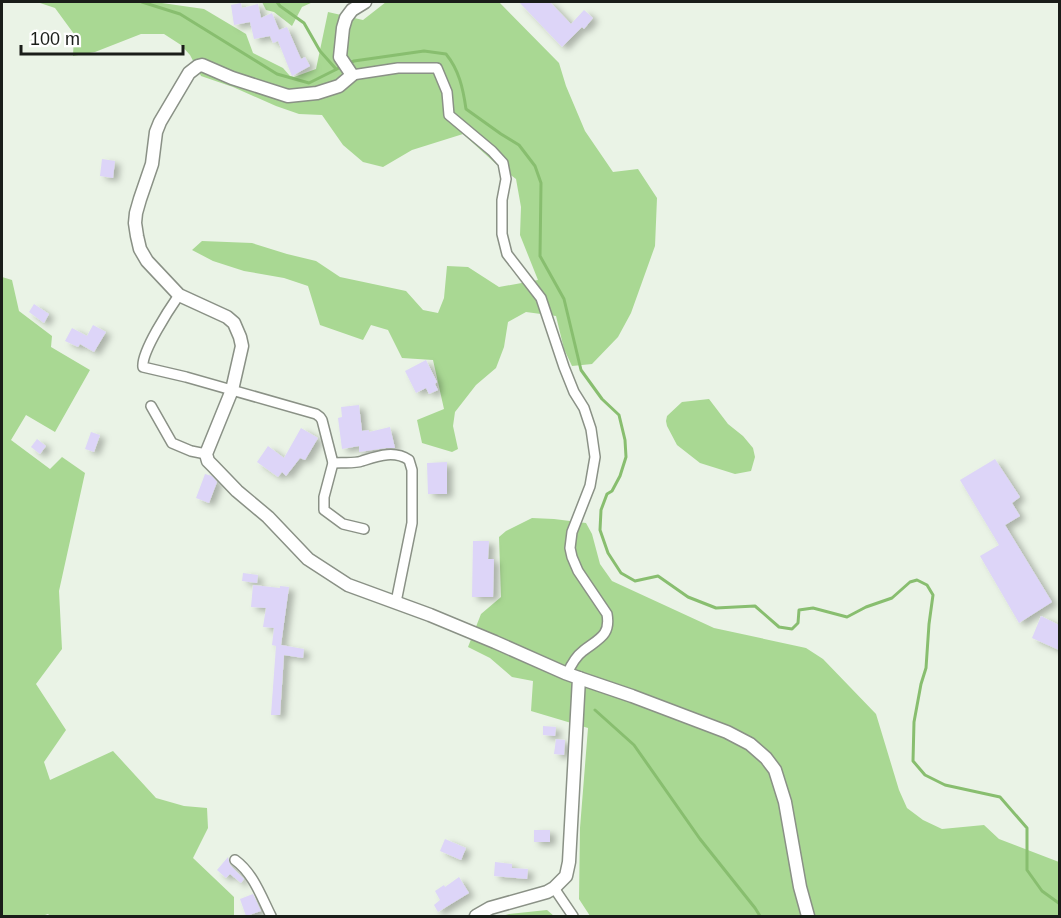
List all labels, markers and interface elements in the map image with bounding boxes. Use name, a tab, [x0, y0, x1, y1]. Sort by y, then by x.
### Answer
scale bar	[21, 18, 183, 56]
text: 100 m	[30, 29, 80, 49]

